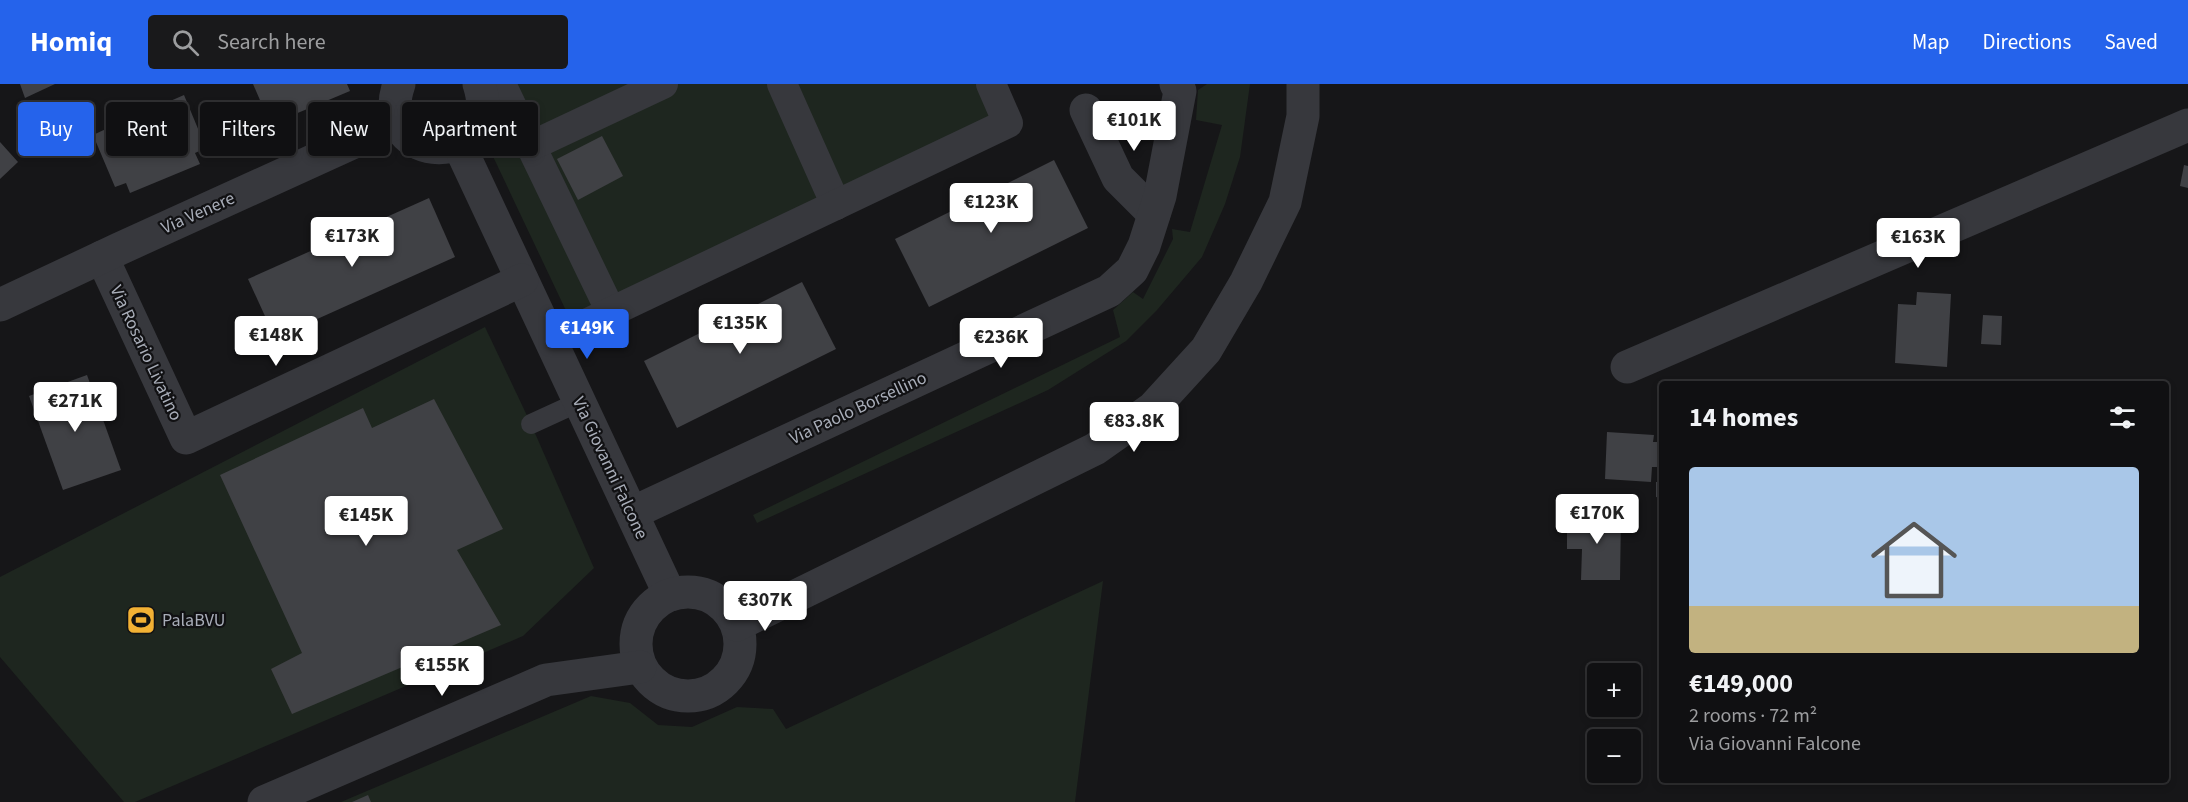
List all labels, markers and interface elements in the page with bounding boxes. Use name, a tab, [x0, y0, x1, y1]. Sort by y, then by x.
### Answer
search box	[148, 15, 568, 69]
text: Homiq	[30, 22, 112, 62]
icon: search	[169, 26, 202, 59]
text: Search here	[217, 26, 326, 58]
text: Map	[1912, 27, 1950, 57]
text: Directions	[1983, 27, 2071, 57]
text: Saved	[2104, 27, 2158, 57]
pin: €101K	[1092, 101, 1176, 152]
chip: Buy	[18, 102, 94, 156]
chip: Rent	[106, 102, 188, 156]
chip: Filters	[200, 102, 296, 156]
chip: New	[308, 102, 390, 156]
chip: Apartment	[402, 102, 538, 156]
text: €101K	[1107, 106, 1161, 134]
pin: €123K	[949, 183, 1033, 234]
street label: Via Venere	[157, 186, 239, 240]
text: €123K	[964, 188, 1018, 216]
pin: €173K	[310, 217, 394, 268]
pin: €163K	[1876, 218, 1960, 269]
text: €173K	[325, 222, 379, 250]
text: €163K	[1891, 223, 1945, 251]
street label: Via Rosario Livatino	[104, 281, 188, 425]
pin: €135K	[698, 304, 782, 355]
pin: €149K	[545, 309, 629, 360]
text: €135K	[713, 309, 767, 337]
text: €149K	[560, 314, 614, 342]
pin: €148K	[234, 316, 318, 367]
pin: €236K	[959, 318, 1043, 369]
text: €148K	[249, 321, 303, 349]
text: €236K	[974, 323, 1028, 351]
street label: Via Paolo Borsellino	[785, 365, 931, 451]
pin: €271K	[33, 382, 117, 433]
text: €271K	[48, 387, 102, 415]
street label: Via Giovanni Falcone	[566, 393, 654, 543]
text: 14 homes	[1689, 399, 1798, 436]
icon: filters	[2106, 401, 2139, 434]
pin: €83.8K	[1085, 402, 1183, 453]
text: €83.8K	[1104, 407, 1164, 435]
pin: €170K	[1555, 494, 1639, 545]
pin: €145K	[324, 496, 408, 547]
text: €170K	[1570, 499, 1624, 527]
text: €145K	[339, 501, 393, 529]
icon: home	[1860, 506, 1968, 614]
pin: €307K	[723, 581, 807, 632]
text: €307K	[738, 586, 792, 614]
sports icon: PalaBVU	[125, 604, 157, 636]
place label: PalaBVU	[162, 608, 225, 633]
pin: €155K	[400, 646, 484, 697]
text: €155K	[415, 651, 469, 679]
map controls	[1587, 663, 1641, 783]
button: +	[1587, 663, 1641, 717]
text: €149,000	[1689, 665, 1793, 702]
text: 2 rooms · 72 m²	[1689, 702, 1817, 730]
button: −	[1587, 729, 1641, 783]
text: Via Giovanni Falcone	[1689, 730, 1861, 758]

